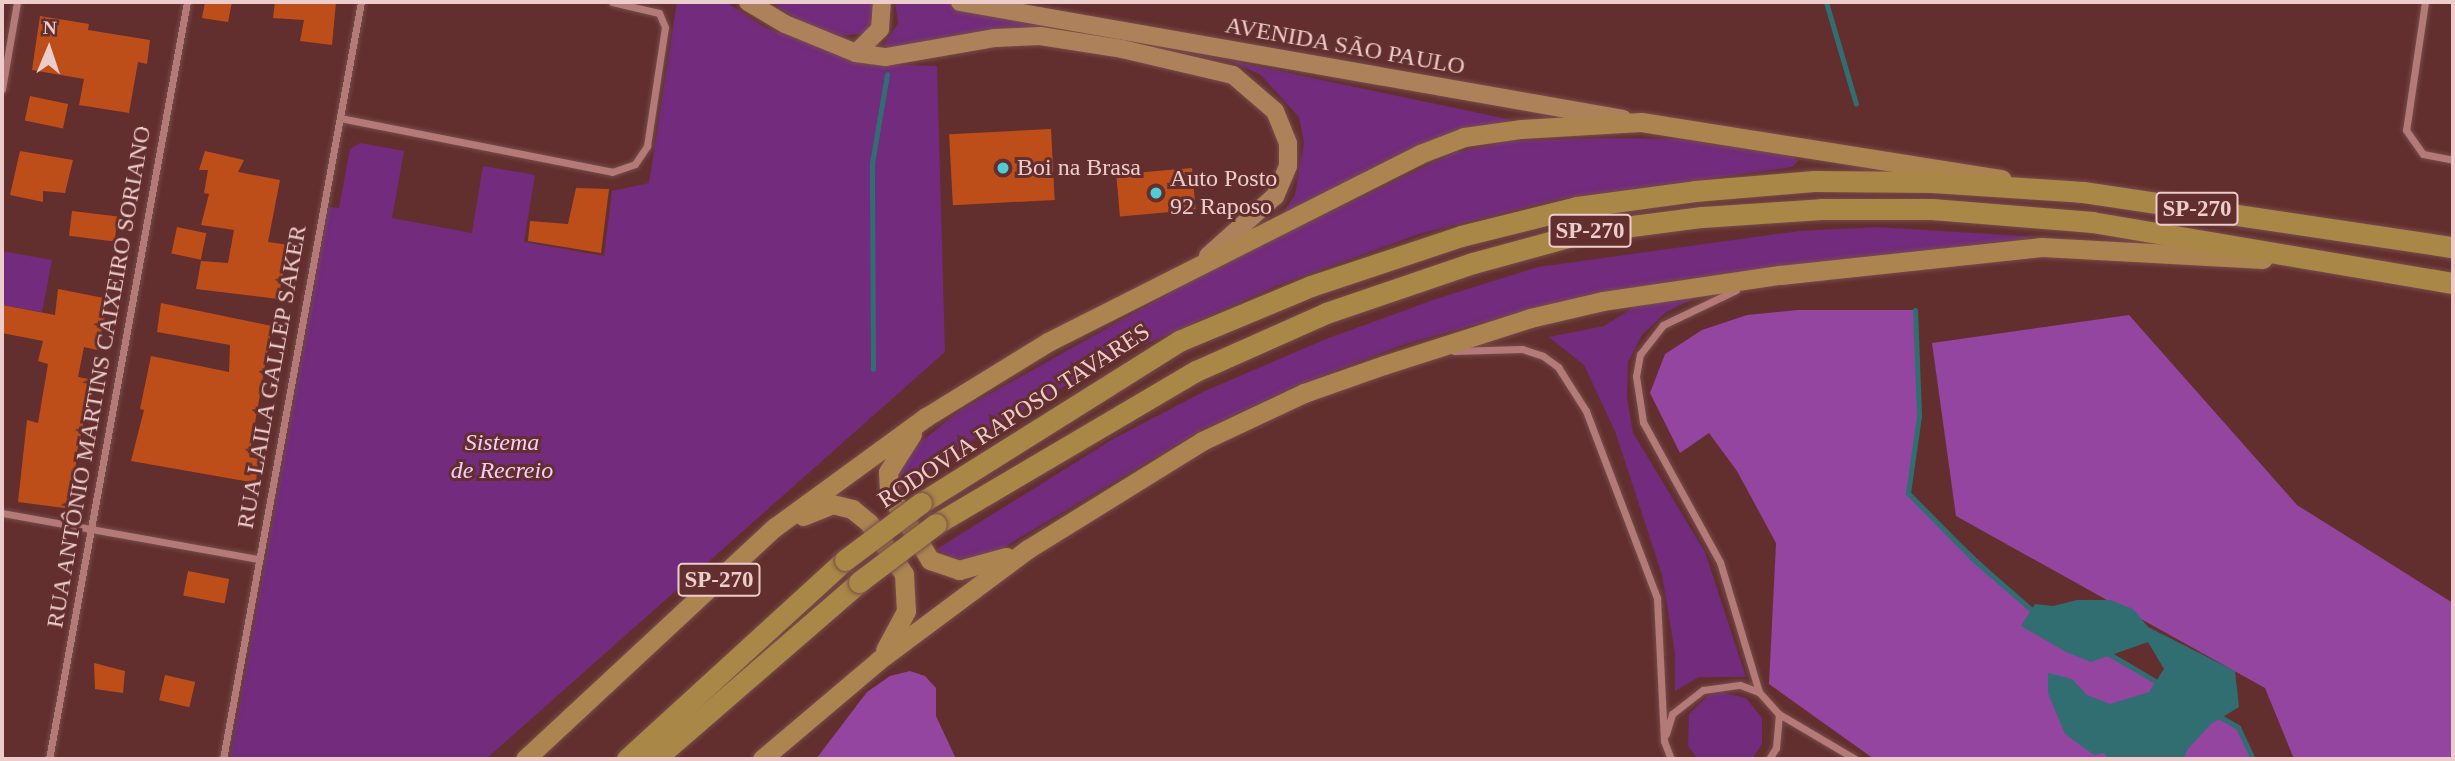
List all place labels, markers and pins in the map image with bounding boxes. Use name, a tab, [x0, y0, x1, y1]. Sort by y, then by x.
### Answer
place label: Boi na Brasa	[1017, 154, 1141, 182]
marker: Boi na Brasa	[995, 160, 1011, 176]
place label: Auto Posto 92 Raposo	[1170, 165, 1277, 221]
marker: Auto Posto 92 Raposo	[1148, 185, 1164, 201]

